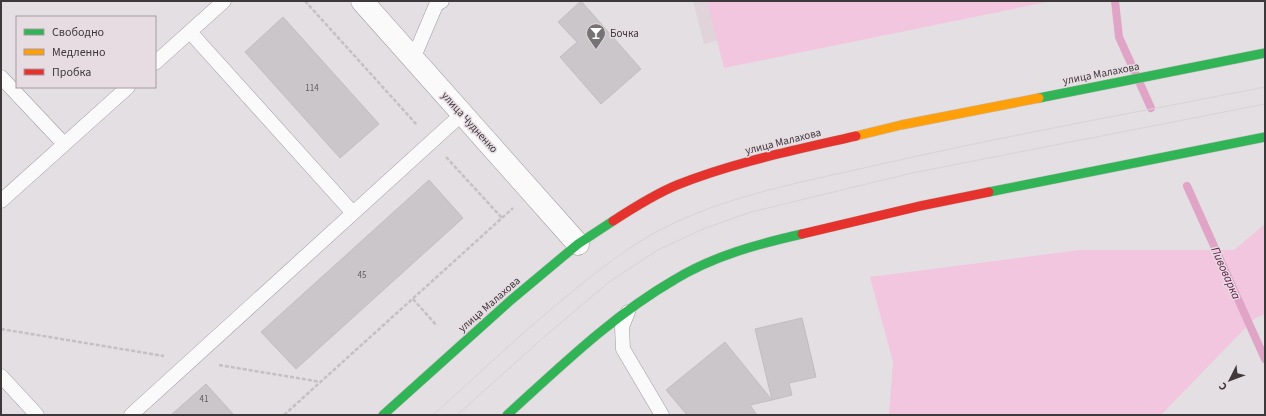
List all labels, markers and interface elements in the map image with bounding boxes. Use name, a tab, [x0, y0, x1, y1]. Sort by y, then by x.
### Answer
legend	[16, 16, 156, 88]
bar icon: Бочка	[585, 22, 607, 50]
text: Свободно	[52, 24, 104, 41]
place label: Бочка	[610, 26, 639, 41]
text: Медленно	[52, 44, 106, 61]
street label: улица Малахова	[1061, 59, 1141, 88]
text: Пробка	[52, 64, 91, 81]
house number: 114	[305, 82, 319, 95]
street label: улица Чудненко	[438, 88, 501, 156]
street label: улица Малахова	[744, 125, 823, 158]
water label: Пивоварка	[1206, 244, 1245, 303]
house number: 45	[358, 269, 367, 282]
street label: улица Малахова	[455, 273, 524, 336]
north arrow	[1210, 360, 1250, 400]
text: С	[1215, 379, 1231, 394]
house number: 41	[200, 393, 208, 406]

